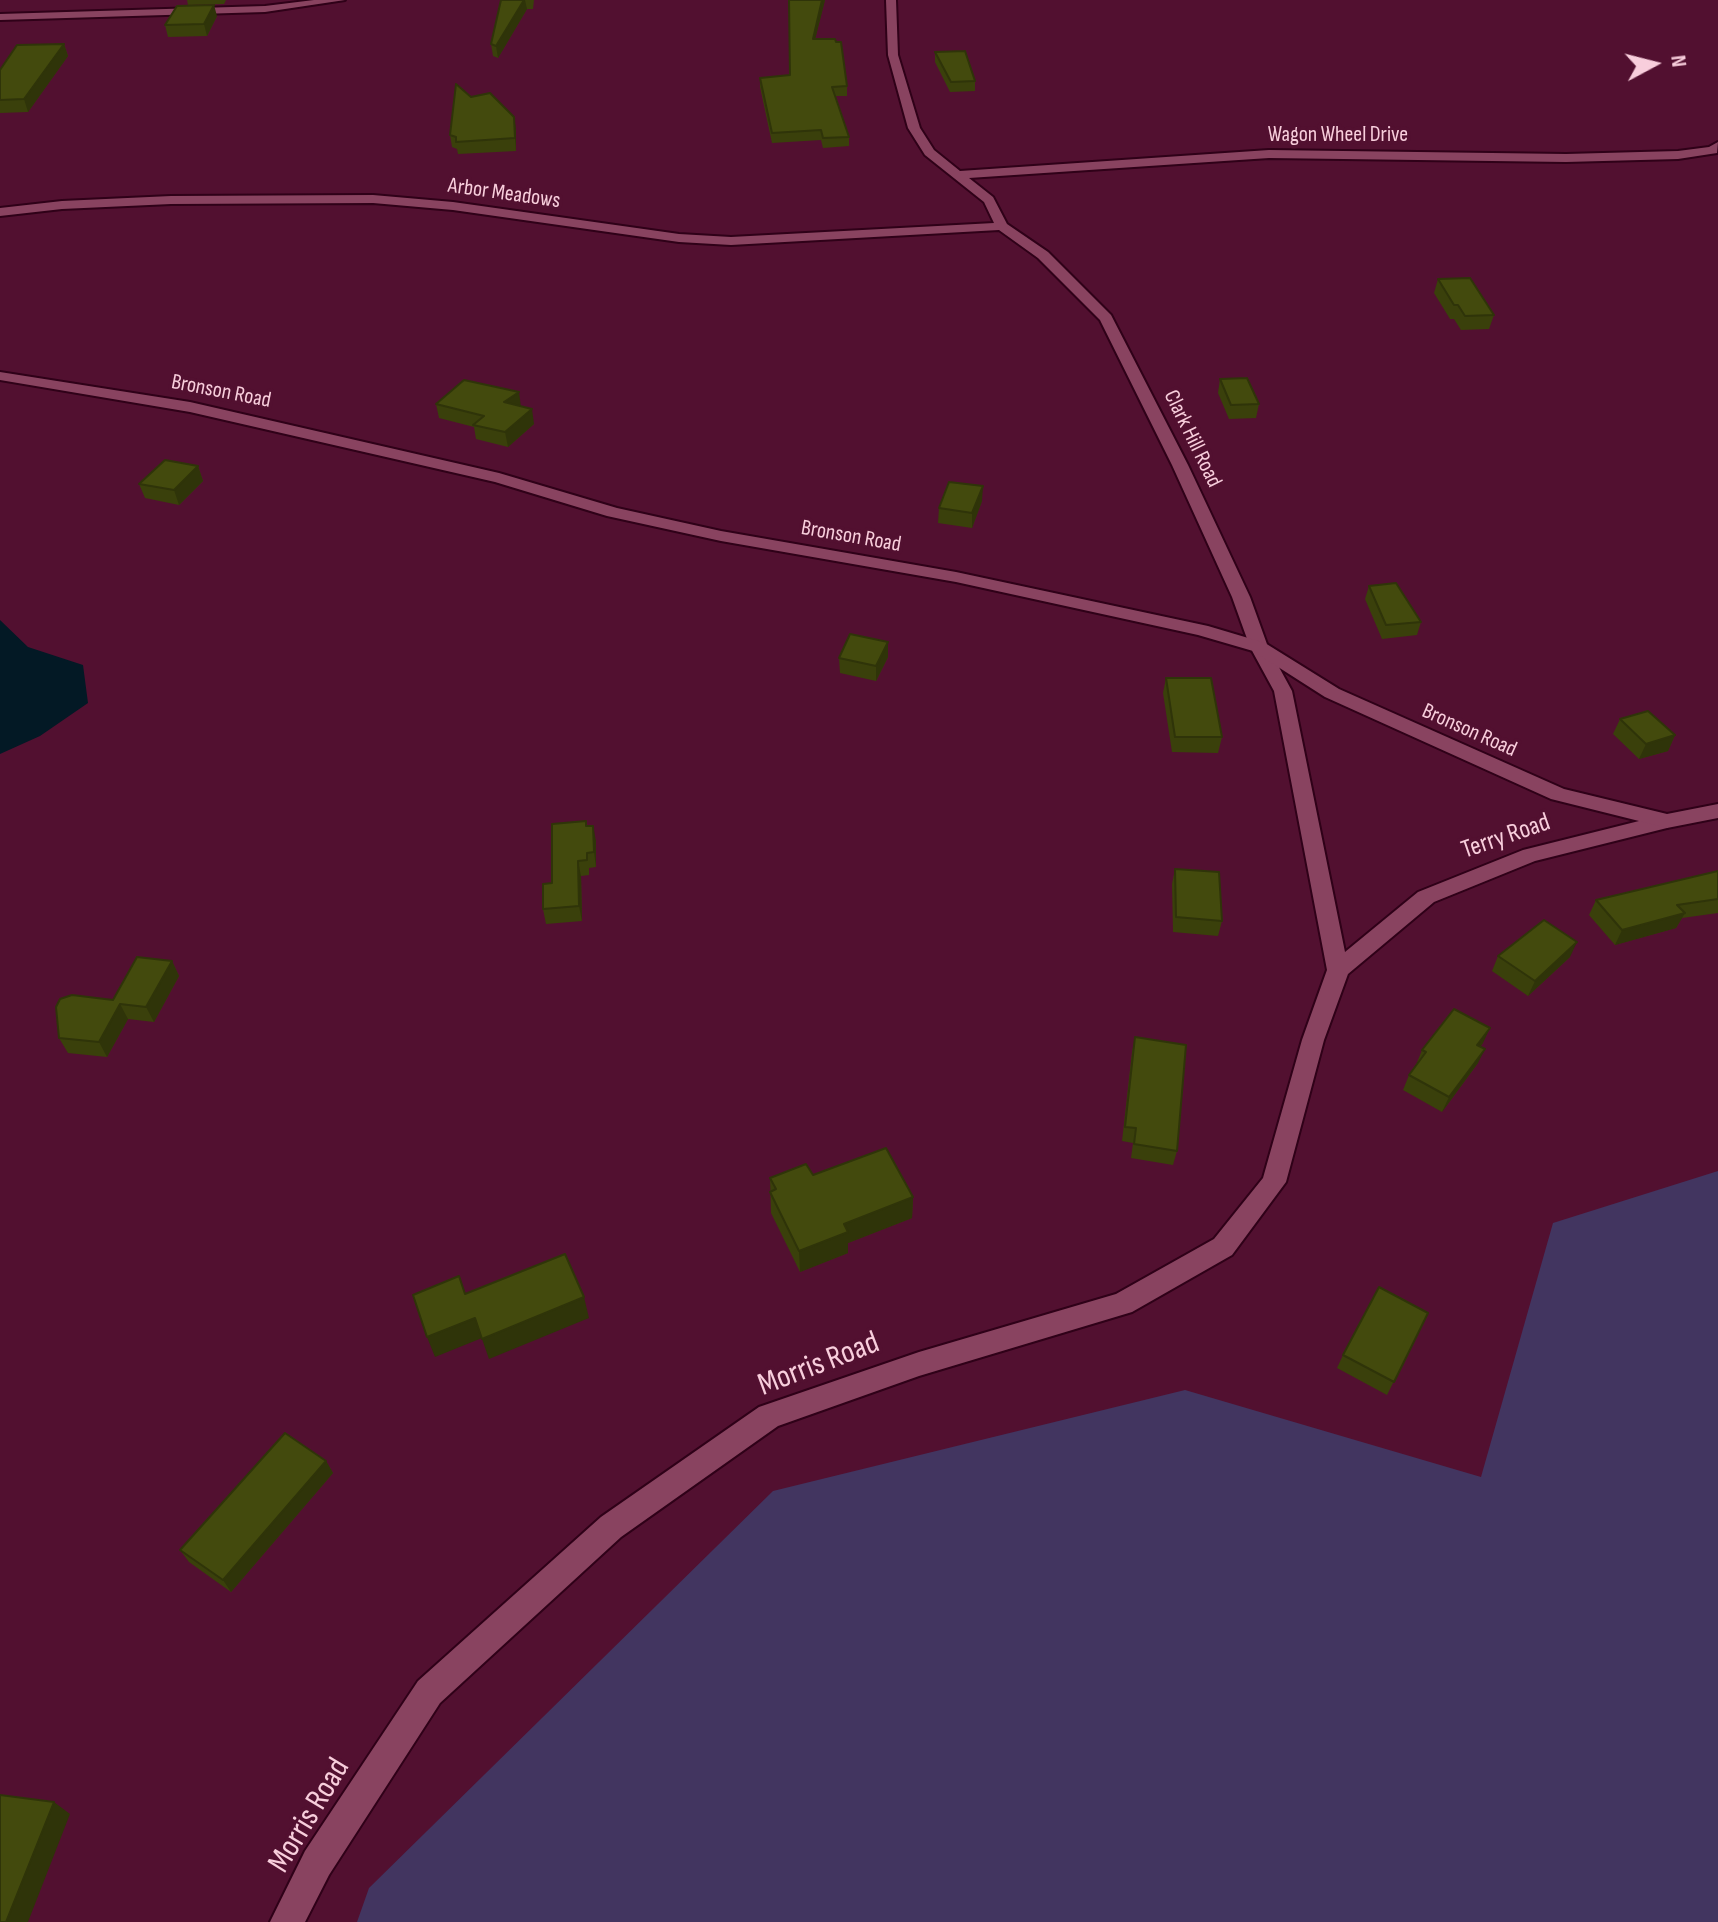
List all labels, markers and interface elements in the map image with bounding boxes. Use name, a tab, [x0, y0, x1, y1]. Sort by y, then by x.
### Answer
north arrow	[1614, 24, 1694, 104]
text: N	[1664, 54, 1692, 68]
street label: Wagon Wheel Drive	[1268, 122, 1408, 148]
street label: Arbor Meadows	[446, 173, 562, 215]
street label: Bronson Road	[169, 369, 273, 415]
street label: Clark Hill Road	[1157, 386, 1227, 492]
street label: Bronson Road	[799, 515, 903, 559]
street label: Bronson Road	[1418, 698, 1520, 764]
street label: Terry Road	[1457, 807, 1555, 867]
street label: Morris Road	[753, 1324, 885, 1406]
street label: Morris Road	[261, 1752, 359, 1880]

